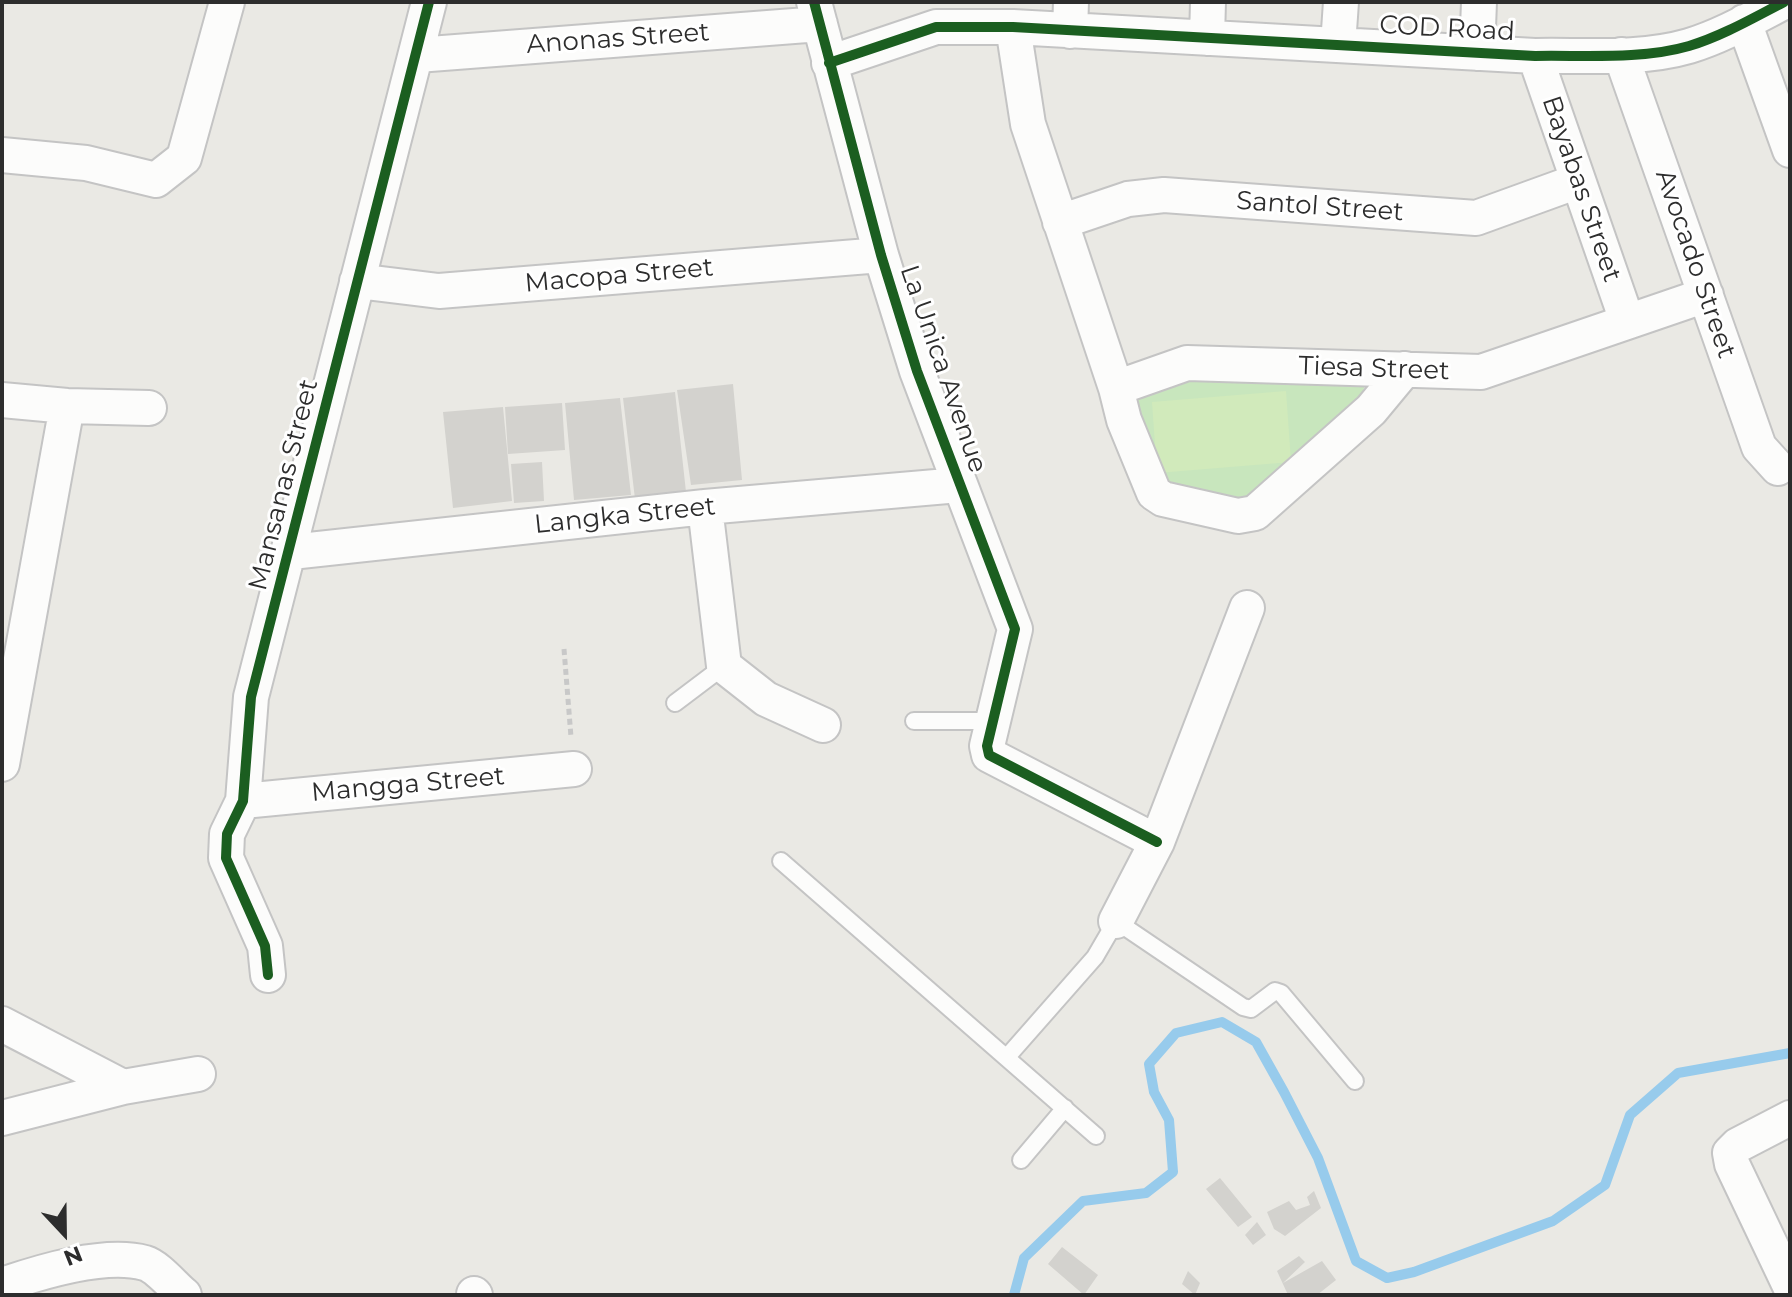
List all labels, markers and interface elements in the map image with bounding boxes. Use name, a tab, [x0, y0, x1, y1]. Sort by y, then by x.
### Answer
street label: COD Road	[1378, 10, 1516, 48]
street label: Anonas Street	[525, 17, 711, 61]
street label: Bayabas Street	[1535, 92, 1627, 286]
street label: Avocado Street	[1648, 166, 1742, 362]
street label: Santol Street	[1235, 186, 1405, 228]
street label: Macopa Street	[523, 252, 715, 300]
street label: La Unica Avenue	[893, 261, 993, 477]
street label: Tiesa Street	[1298, 351, 1450, 387]
street label: Mansanas Street	[243, 376, 325, 594]
street label: Langka Street	[533, 491, 717, 541]
street label: Mangga Street	[310, 761, 506, 809]
north arrow	[24, 1193, 104, 1273]
text: N	[60, 1240, 86, 1272]

